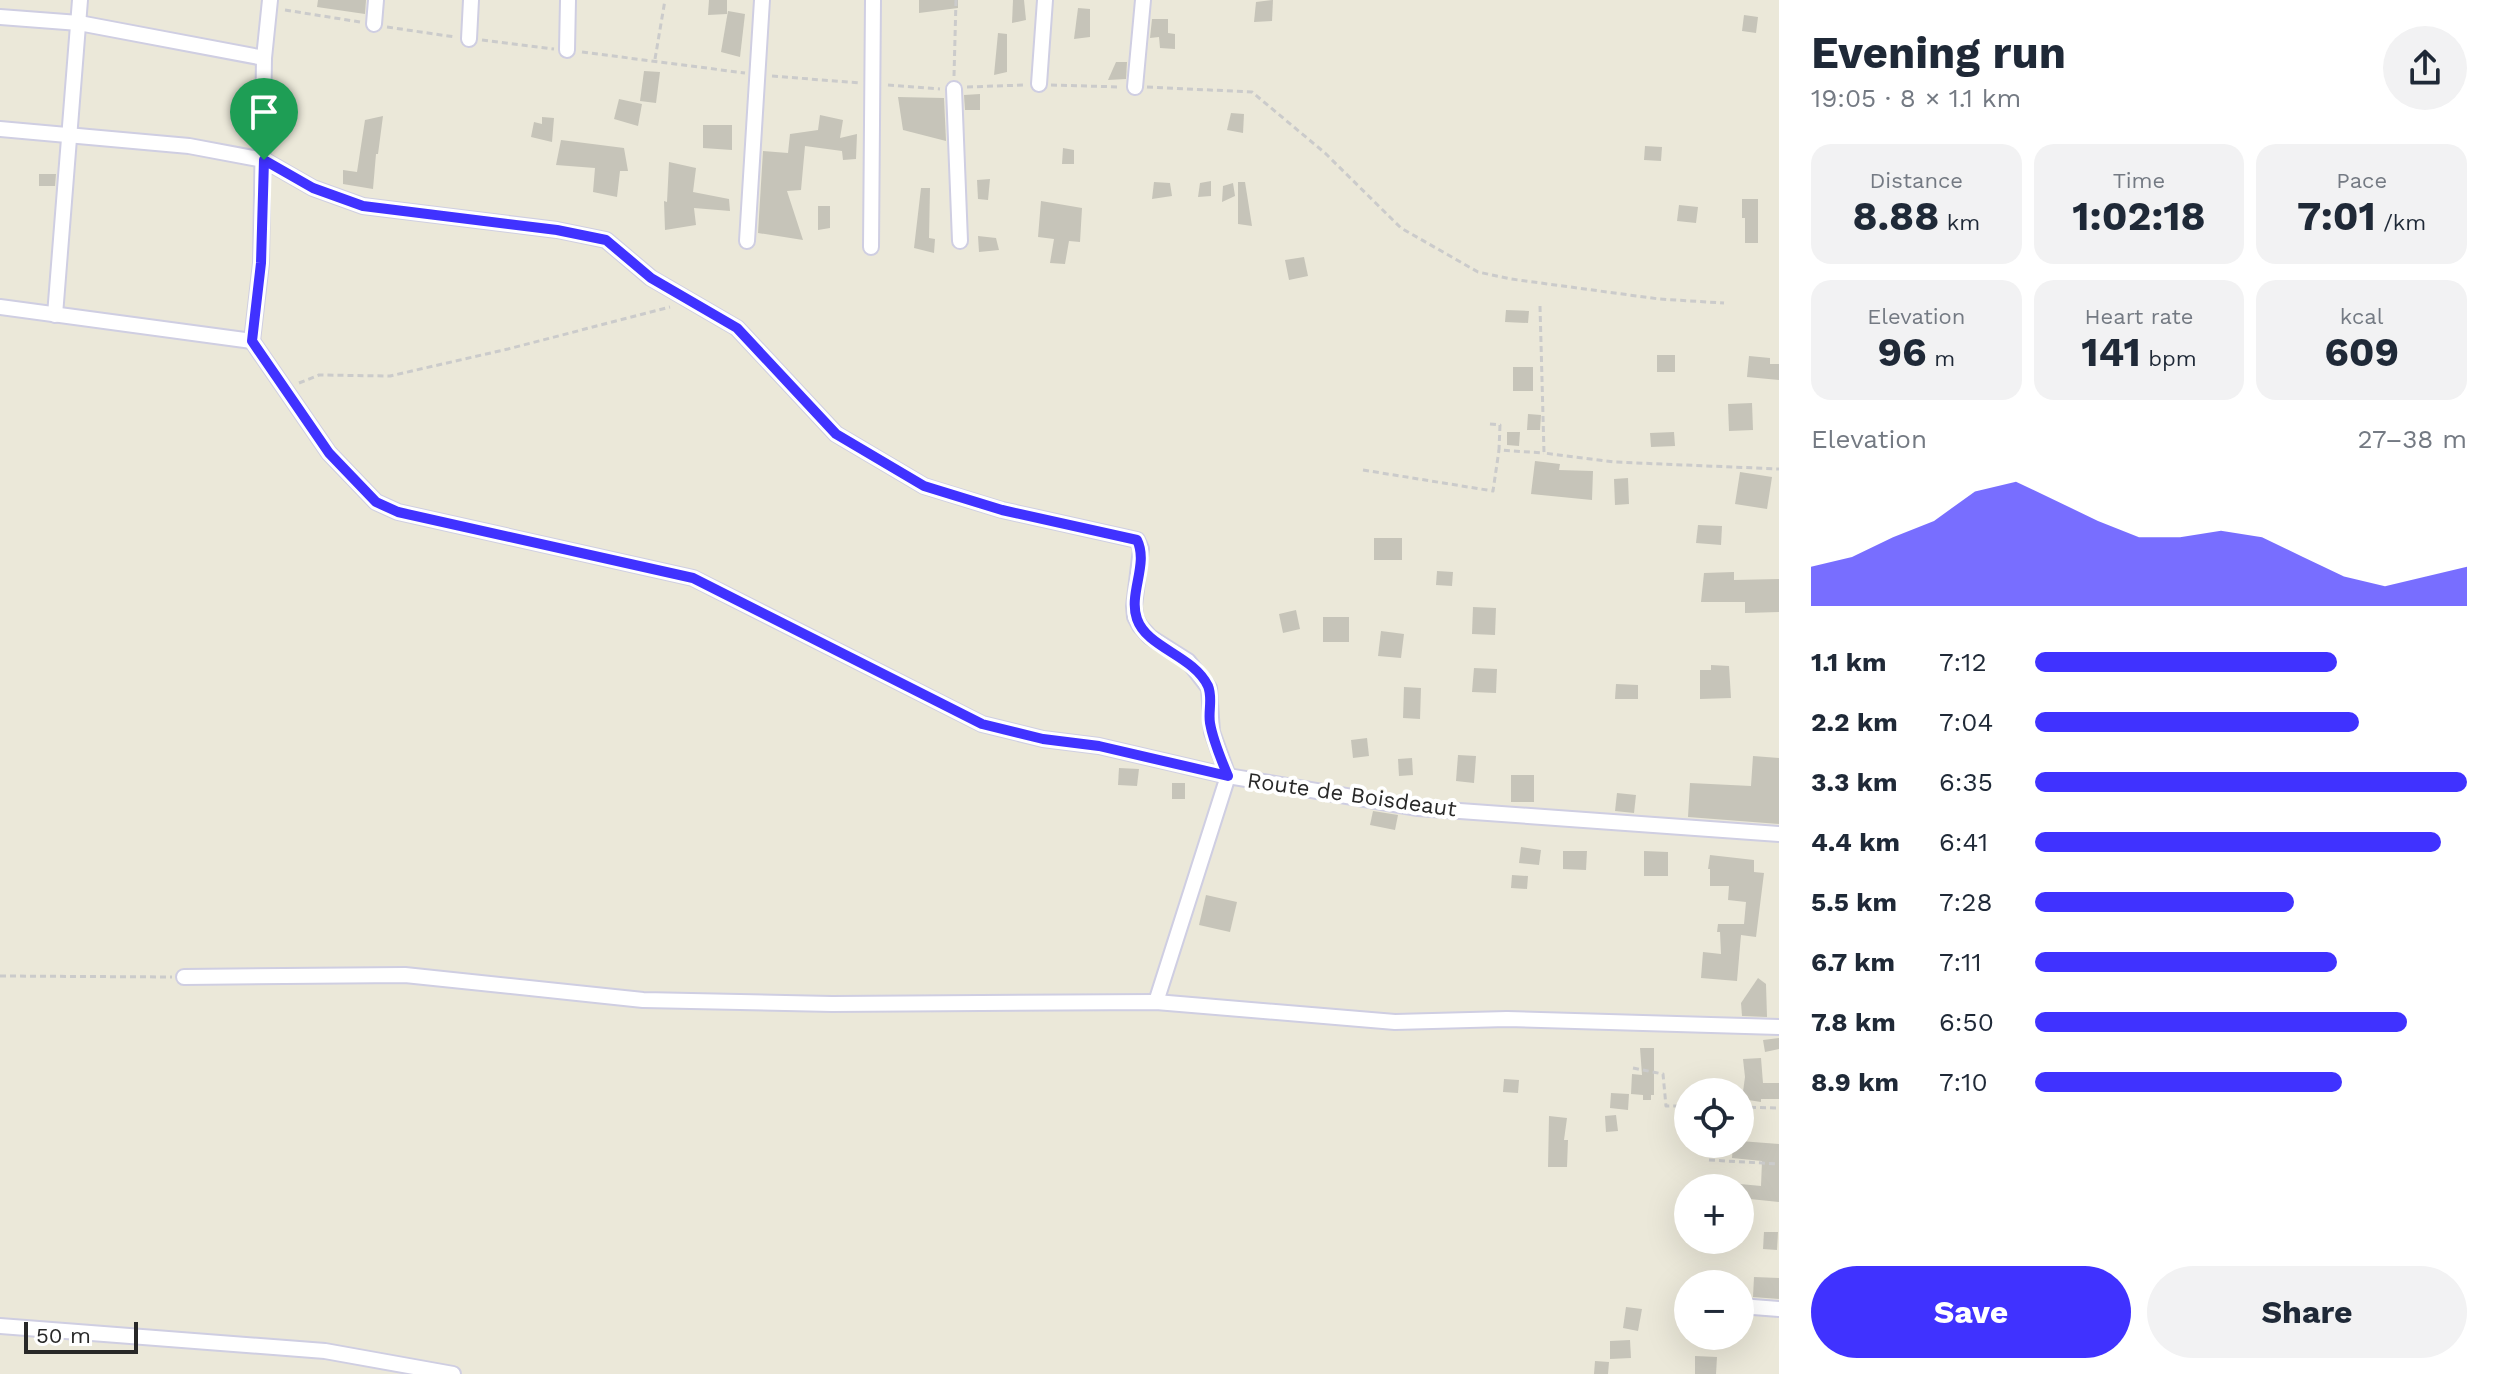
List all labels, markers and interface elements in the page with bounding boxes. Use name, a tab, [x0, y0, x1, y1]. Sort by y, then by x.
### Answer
button: share	[2383, 26, 2467, 110]
text: Evening run	[1811, 27, 2066, 79]
pin	[230, 78, 298, 160]
text: 19:05 · 8 × 1.1 km	[1811, 83, 2021, 113]
icon: arrive	[242, 90, 286, 134]
text: Distance	[1870, 168, 1963, 193]
text: Time	[2113, 168, 2165, 193]
text: Pace	[2336, 168, 2387, 193]
text: 8.88	[1852, 193, 1939, 240]
text: 1:02:18	[2072, 193, 2206, 240]
text: 7:01	[2297, 193, 2376, 240]
text: km	[1939, 210, 1980, 235]
text: /km	[2376, 210, 2426, 235]
text: Elevation	[1867, 304, 1965, 329]
text: Heart rate	[2085, 304, 2193, 329]
text: kcal	[2340, 304, 2383, 329]
text: 96	[1877, 329, 1927, 376]
text: 141	[2081, 329, 2141, 376]
text: 609	[2324, 329, 2399, 376]
text: m	[1927, 346, 1955, 371]
text: bpm	[2141, 346, 2197, 371]
text: Elevation	[1811, 424, 1927, 454]
text: 27–38 m	[2357, 424, 2467, 454]
text: 1.1 km	[1811, 647, 1886, 677]
text: 7:12	[1939, 647, 1987, 677]
text: 2.2 km	[1811, 707, 1898, 737]
text: 7:04	[1939, 707, 1993, 737]
street label: Route de Boisdeaut	[1246, 767, 1458, 822]
text: 3.3 km	[1811, 767, 1897, 797]
text: 6:35	[1939, 767, 1993, 797]
text: 4.4 km	[1811, 827, 1900, 857]
text: 6:41	[1939, 827, 1988, 857]
text: 5.5 km	[1811, 887, 1897, 917]
text: 7:28	[1939, 887, 1992, 917]
text: 6.7 km	[1811, 947, 1895, 977]
text: 7:11	[1939, 947, 1982, 977]
text: 7.8 km	[1811, 1007, 1896, 1037]
text: 6:50	[1939, 1007, 1994, 1037]
text: 8.9 km	[1811, 1067, 1899, 1097]
text: 7:10	[1939, 1067, 1988, 1097]
map controls	[1674, 1078, 1754, 1350]
button: locate	[1674, 1078, 1754, 1158]
button: +	[1674, 1174, 1754, 1254]
button: Save	[1811, 1266, 2131, 1358]
button: Share	[2147, 1266, 2467, 1358]
button: −	[1674, 1270, 1754, 1350]
scale bar	[24, 1318, 138, 1354]
text: 50 m	[36, 1323, 91, 1348]

